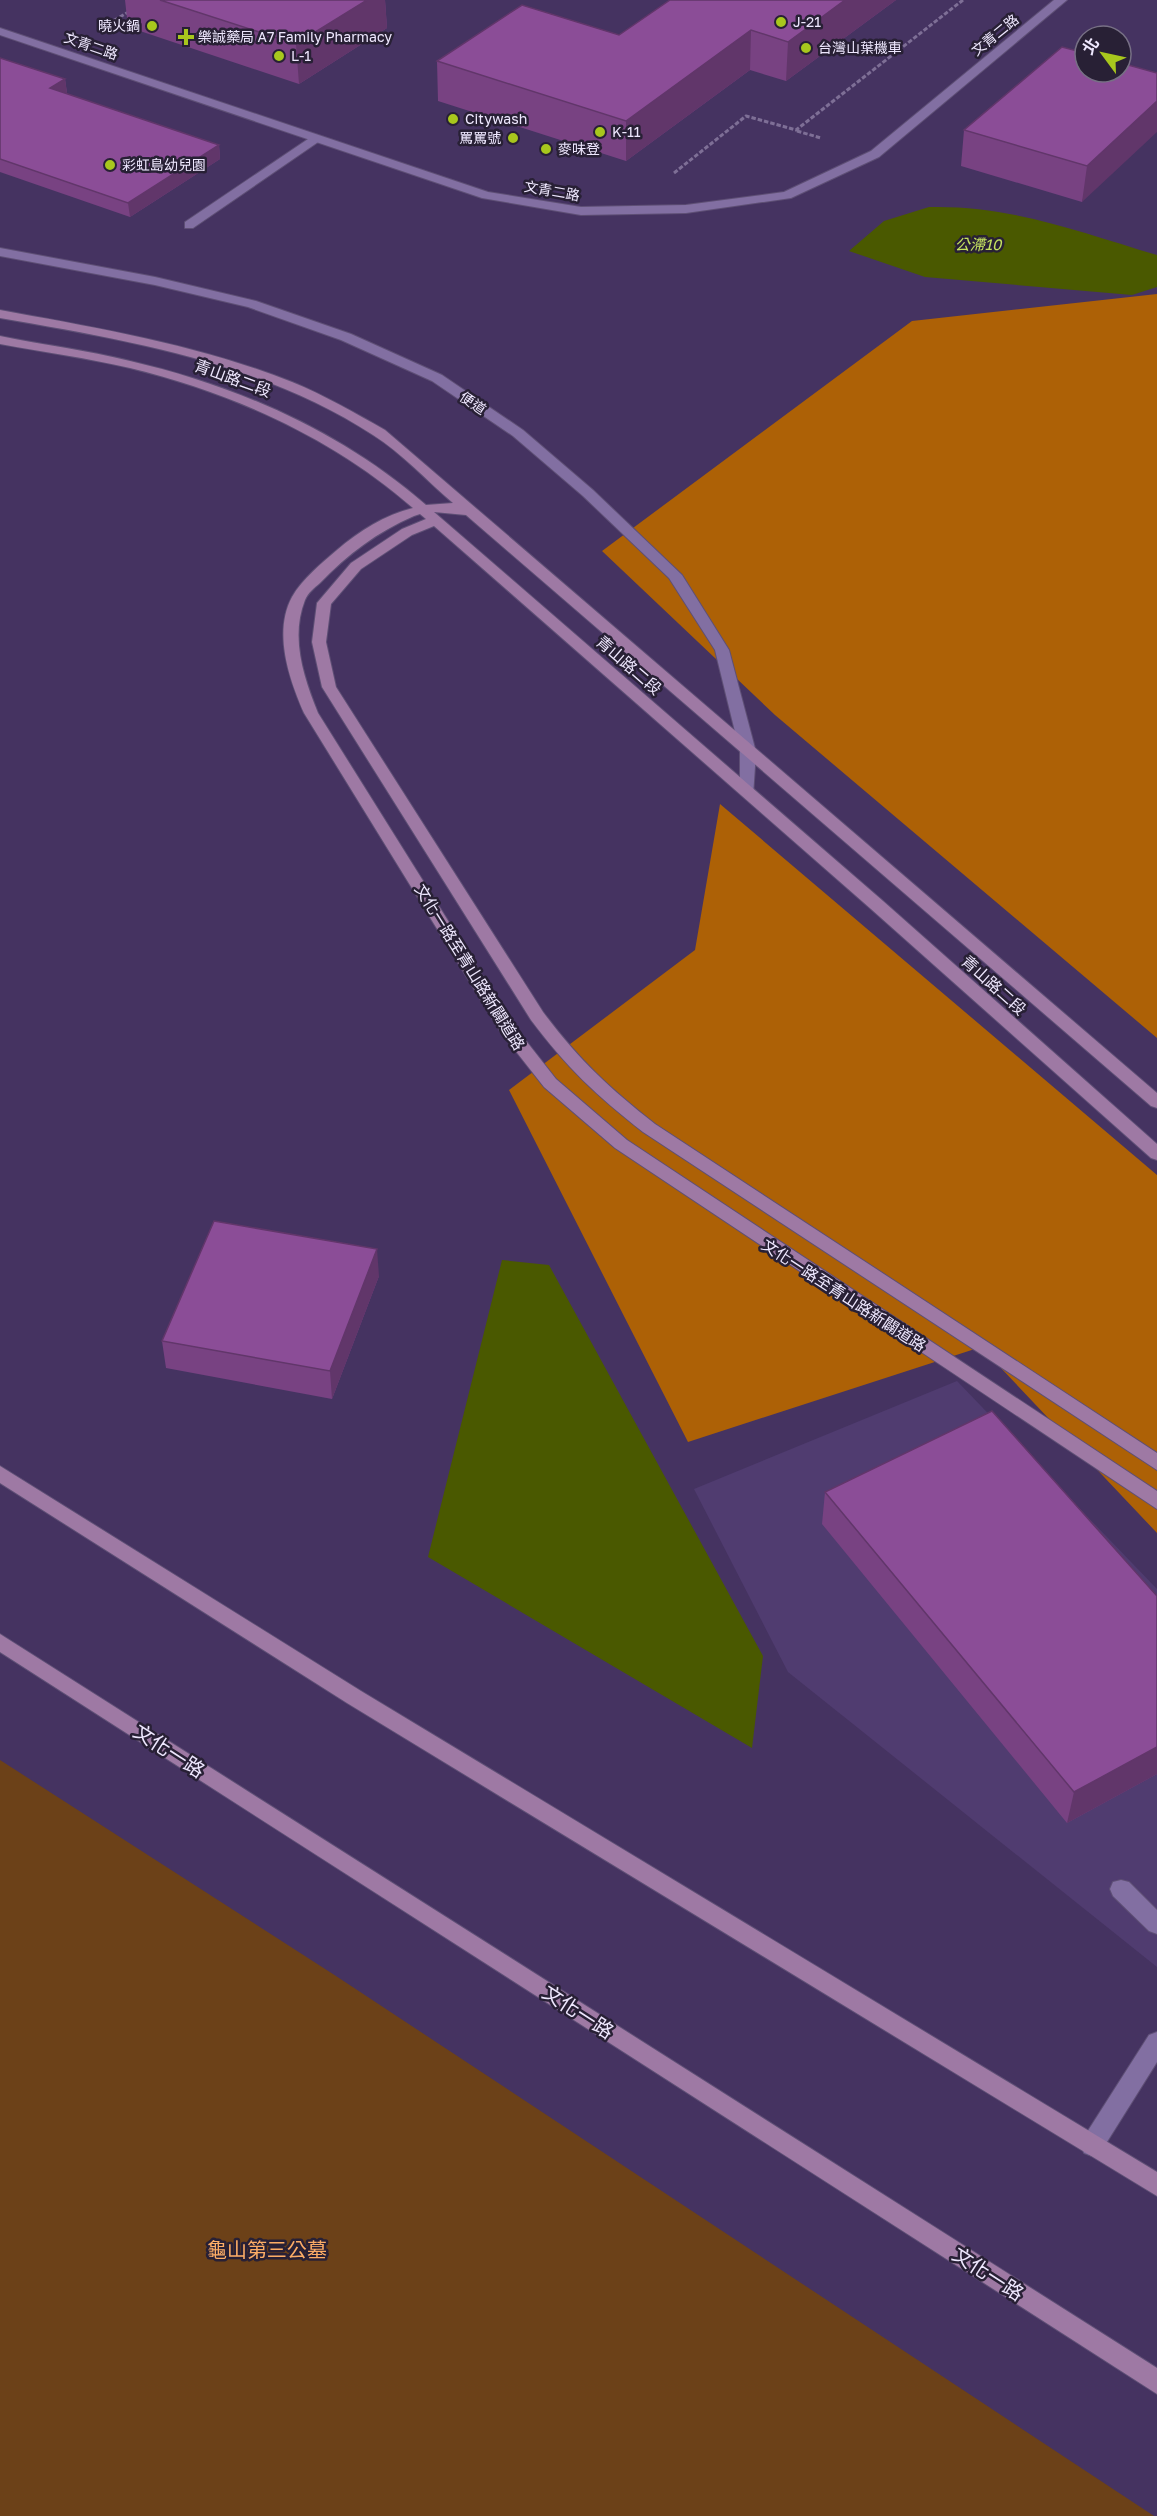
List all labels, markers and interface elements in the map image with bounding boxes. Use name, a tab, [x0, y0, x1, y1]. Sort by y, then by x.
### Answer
street label: 文青二路	[968, 10, 1022, 59]
place label: J-21	[793, 13, 821, 30]
marker: J-21	[774, 15, 788, 29]
place label: 曉火鍋	[98, 17, 140, 34]
marker: 曉火鍋	[145, 19, 159, 33]
north arrow	[1073, 24, 1133, 84]
street label: 文青二路	[62, 28, 120, 63]
place label: 樂誠藥局 A7 Family Pharmacy	[198, 28, 392, 45]
marker: 樂誠藥局 A7 Family Pharmacy	[179, 30, 193, 44]
text: 北	[1078, 34, 1103, 58]
place label: 台灣山葉機車	[818, 39, 902, 56]
marker: 台灣山葉機車	[799, 41, 813, 55]
place label: L-1	[291, 47, 311, 64]
marker: L-1	[272, 49, 286, 63]
place label: Citywash	[465, 110, 527, 127]
marker: Citywash	[446, 112, 460, 126]
place label: K-11	[612, 123, 641, 140]
marker: K-11	[593, 125, 607, 139]
place label: 罵罵號	[459, 129, 501, 146]
marker: 罵罵號	[506, 131, 520, 145]
place label: 麥味登	[558, 140, 600, 157]
marker: 麥味登	[539, 142, 553, 156]
place label: 彩虹島幼兒園	[122, 156, 206, 173]
marker: 彩虹島幼兒園	[103, 158, 117, 172]
street label: 文青二路	[523, 177, 581, 204]
water label: 公滯10	[955, 235, 1003, 253]
street label: 青山路二段	[192, 355, 274, 401]
street label: 便道	[457, 388, 490, 417]
street label: 青山路二段	[592, 631, 666, 699]
street label: 文化一路至青山路新闢道路	[411, 880, 529, 1054]
street label: 青山路二段	[958, 951, 1030, 1019]
street label: 文化一路至青山路新闢道路	[758, 1234, 930, 1356]
street label: 文化一路	[129, 1718, 210, 1782]
street label: 文化一路	[538, 1979, 619, 2043]
park label: 龜山第三公墓	[207, 2237, 327, 2261]
street label: 文化一路	[948, 2241, 1029, 2305]

